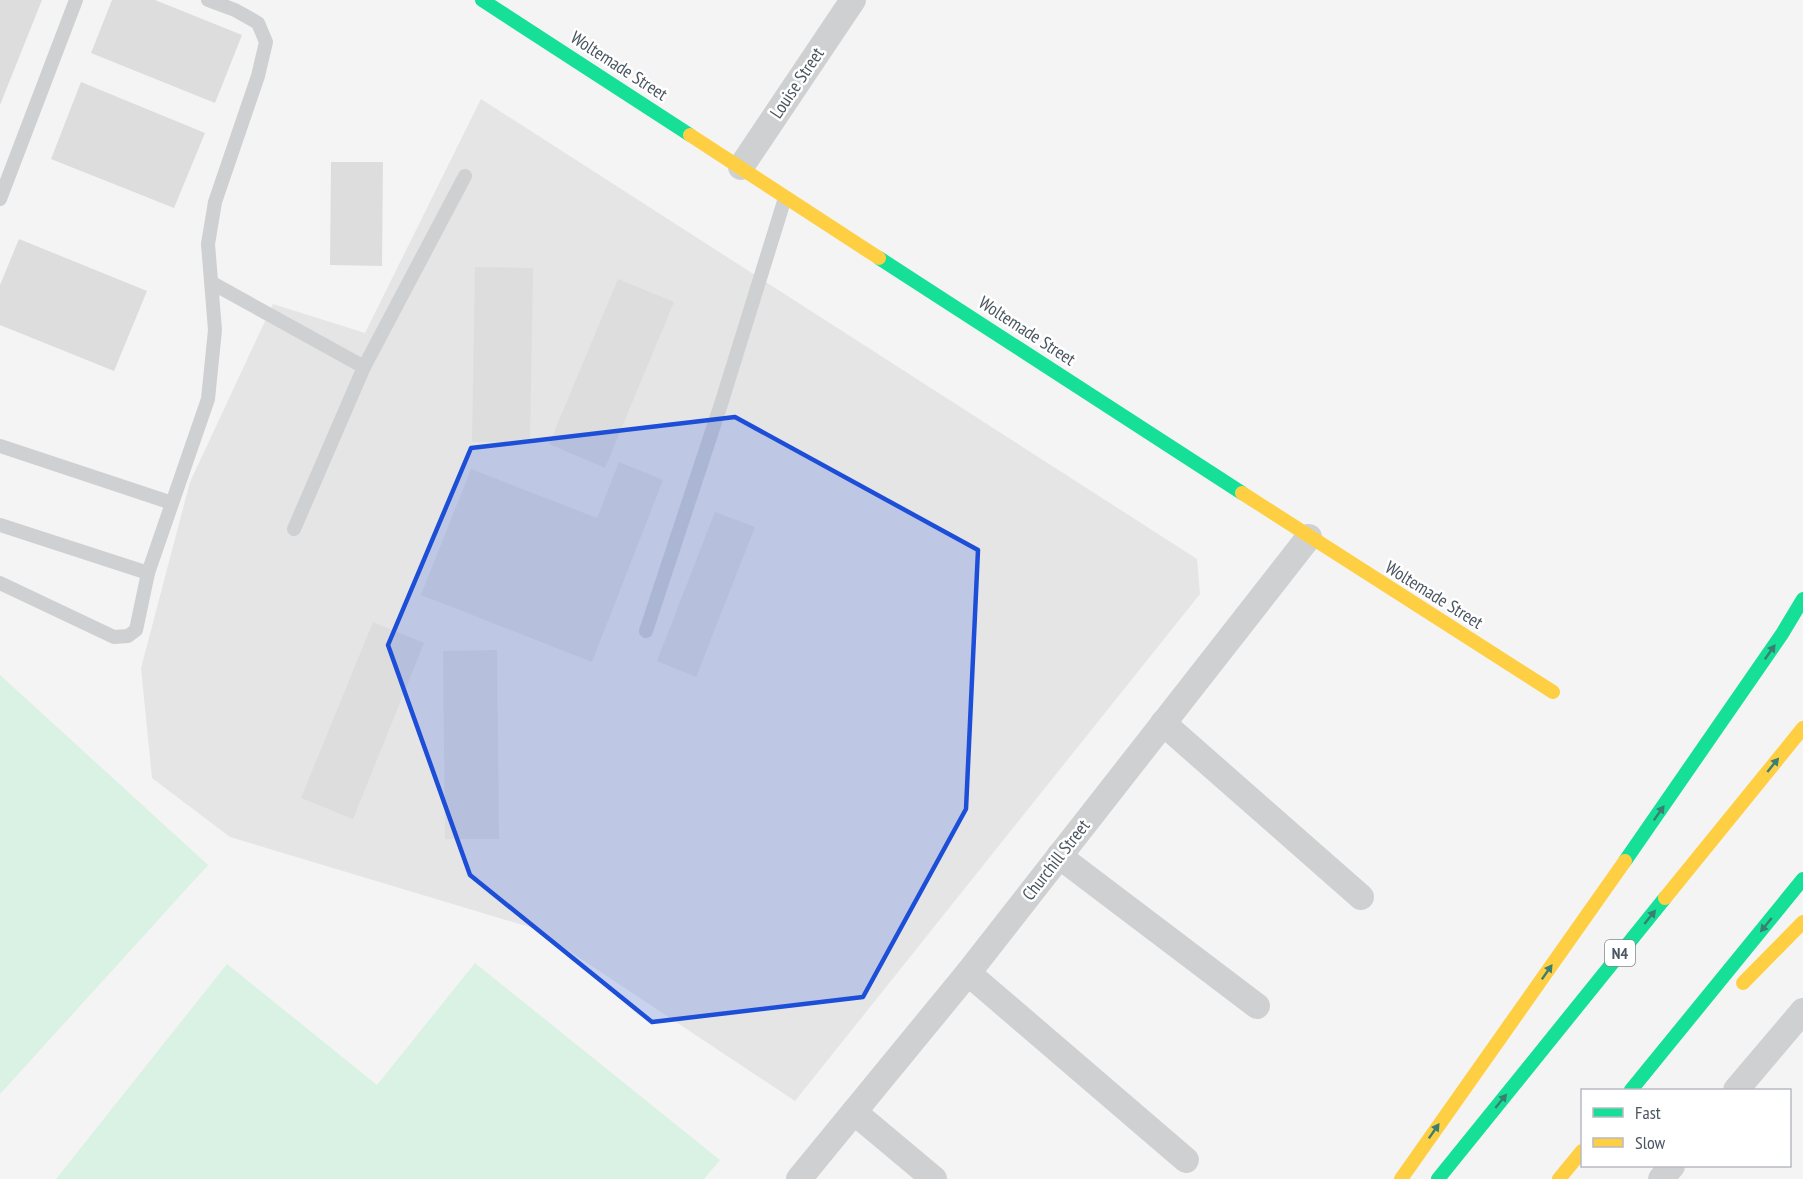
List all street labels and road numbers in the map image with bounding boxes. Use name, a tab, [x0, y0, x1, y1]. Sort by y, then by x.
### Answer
street label: Woltemade Street	[567, 26, 672, 105]
street label: Louise Street	[764, 43, 829, 123]
street label: Woltemade Street	[975, 291, 1080, 370]
street label: Woltemade Street	[1381, 555, 1487, 634]
street label: Churchill Street	[1017, 815, 1094, 905]
road number: N4	[1605, 940, 1635, 966]

